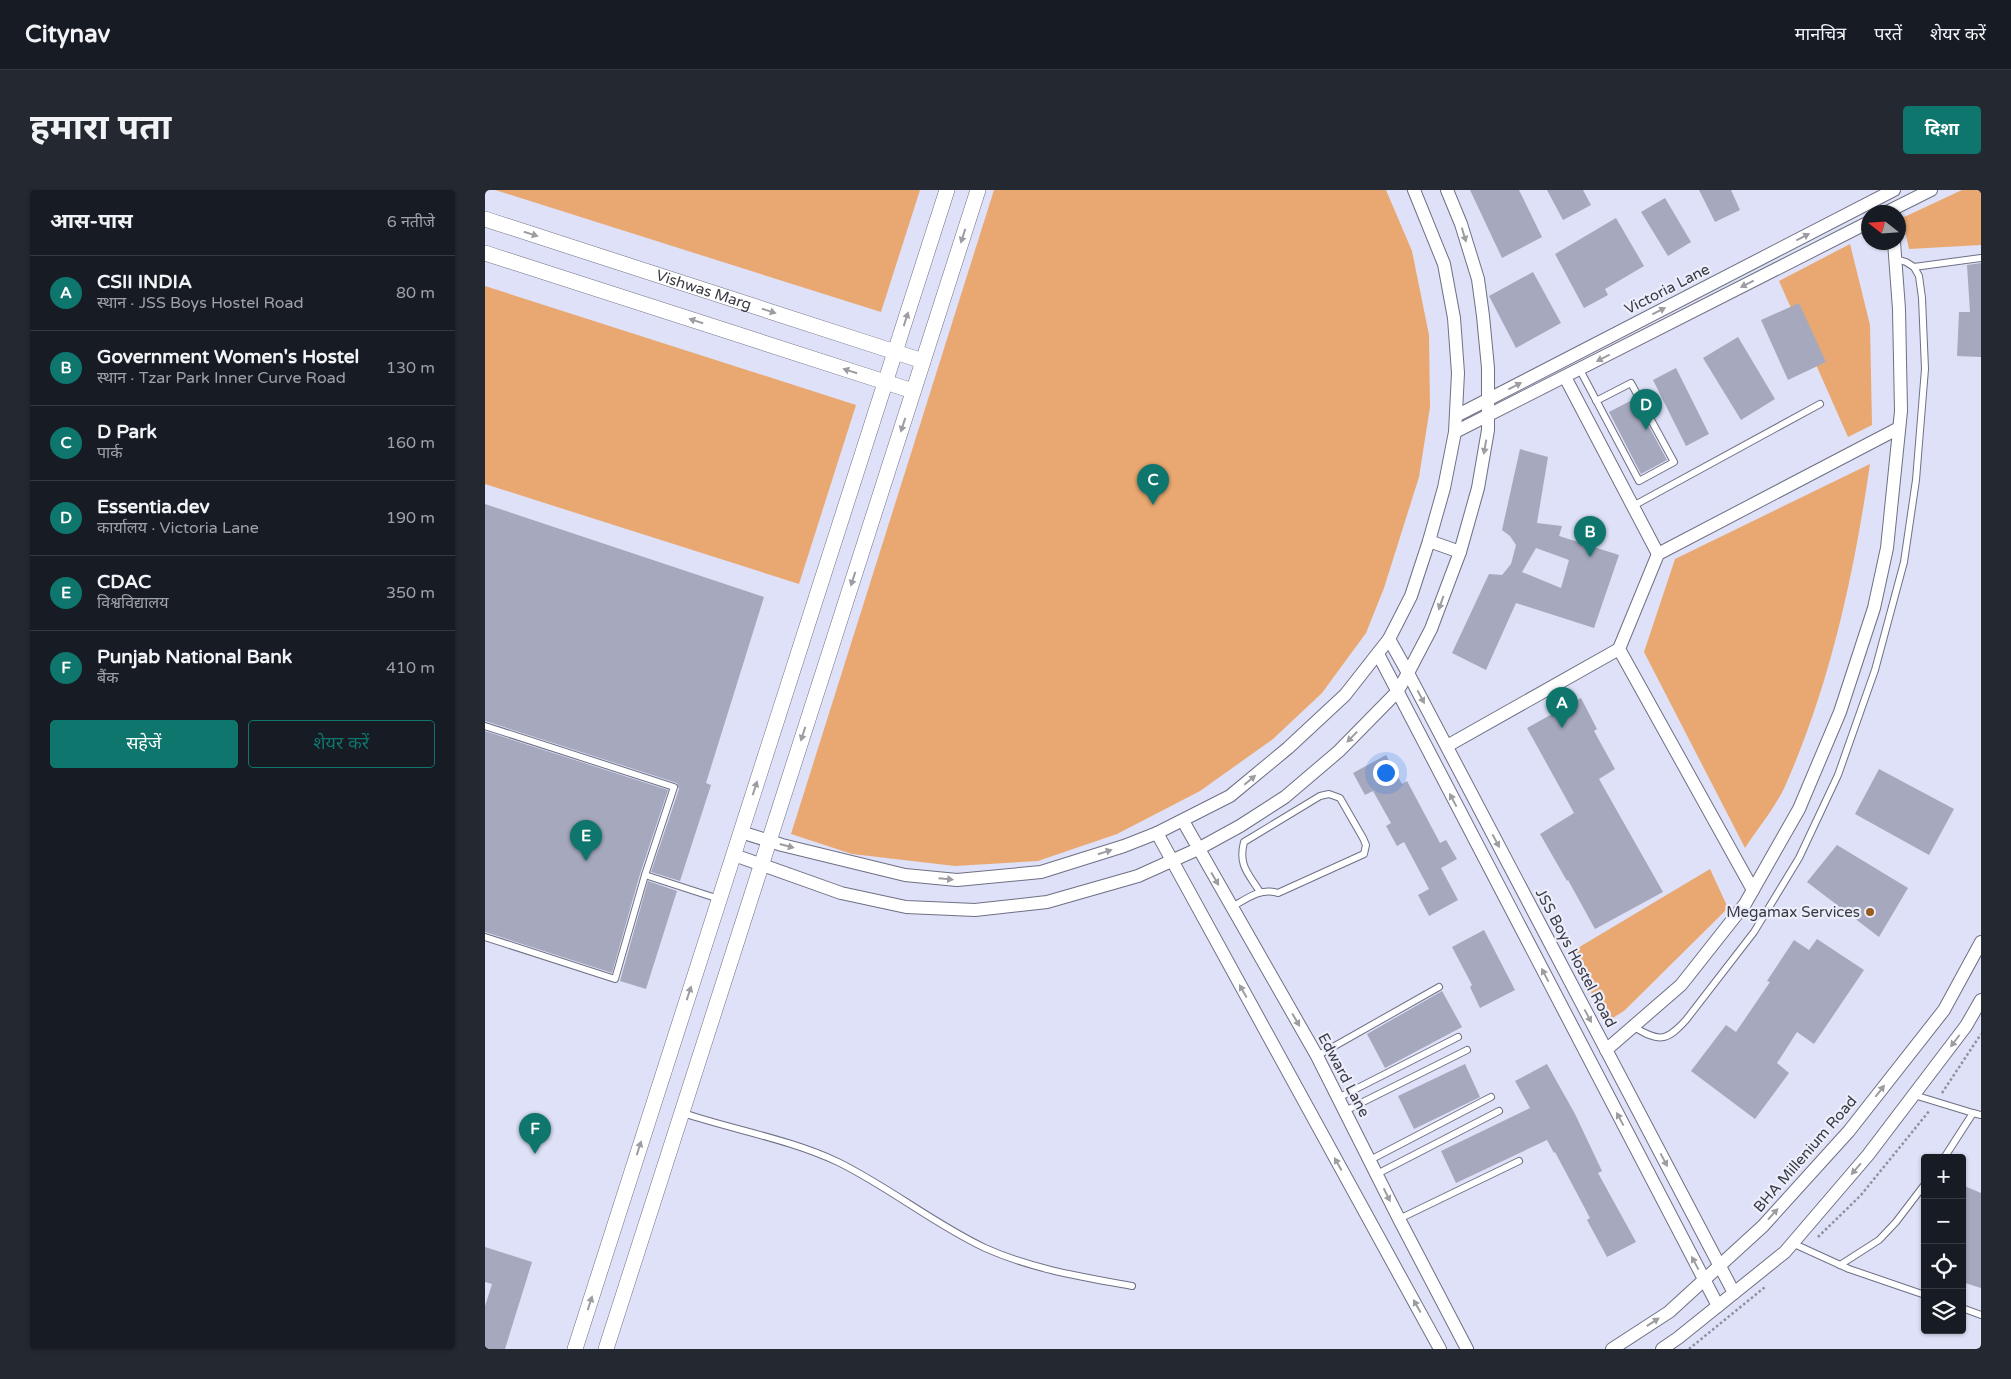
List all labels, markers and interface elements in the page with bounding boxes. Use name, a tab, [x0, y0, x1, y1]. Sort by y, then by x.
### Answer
text: Citynav	[25, 20, 110, 49]
text: मानचित्र	[1795, 23, 1846, 45]
text: परतें	[1874, 23, 1902, 45]
text: शेयर करें	[1930, 23, 1986, 45]
button: दिशा	[1903, 106, 1981, 154]
text: हमारा पता	[30, 107, 171, 149]
north arrow	[1861, 205, 1906, 250]
text: आस-पास	[50, 209, 133, 234]
text: 6 नतीजे	[387, 212, 435, 232]
one-way arrow	[1461, 228, 1469, 243]
one-way arrow	[958, 229, 966, 244]
one-way arrow	[524, 231, 539, 239]
one-way arrow	[1796, 233, 1811, 241]
street label: Victoria Lane	[1621, 260, 1713, 318]
street label: Vishwas Marg	[654, 266, 754, 314]
text: CSII INDIA	[97, 271, 192, 293]
one-way arrow	[1740, 280, 1754, 288]
text: A	[60, 283, 72, 303]
text: 80 m	[396, 283, 435, 303]
text: स्थान · JSS Boys Hostel Road	[97, 293, 304, 313]
one-way arrow	[1652, 307, 1666, 315]
one-way arrow	[762, 308, 777, 316]
one-way arrow	[902, 311, 910, 326]
one-way arrow	[688, 316, 703, 324]
text: Government Women's Hostel	[97, 346, 359, 368]
one-way arrow	[1595, 354, 1610, 362]
text: B	[60, 358, 72, 378]
text: 130 m	[386, 358, 435, 378]
one-way arrow	[843, 366, 858, 374]
text: स्थान · Tzar Park Inner Curve Road	[97, 368, 346, 388]
one-way arrow	[1507, 382, 1522, 390]
pin: D	[1630, 389, 1662, 430]
one-way arrow	[898, 417, 906, 432]
text: D Park	[97, 421, 157, 443]
text: C	[60, 433, 72, 453]
text: 160 m	[386, 433, 435, 453]
one-way arrow	[1480, 440, 1488, 456]
text: पार्क	[97, 443, 123, 463]
pin: C	[1137, 464, 1169, 505]
text: Essentia.dev	[97, 496, 209, 518]
text: D	[60, 508, 72, 528]
text: 190 m	[386, 508, 435, 528]
pin: B	[1574, 516, 1606, 557]
text: कार्यालय · Victoria Lane	[97, 518, 259, 538]
text: CDAC	[97, 571, 151, 593]
one-way arrow	[848, 572, 856, 587]
text: E	[61, 583, 71, 603]
text: 350 m	[386, 583, 435, 603]
text: विश्वविद्यालय	[97, 593, 168, 613]
one-way arrow	[1437, 596, 1444, 611]
text: Punjab National Bank	[97, 646, 292, 668]
text: F	[61, 658, 71, 678]
text: 410 m	[386, 658, 435, 678]
text: बैंक	[97, 668, 118, 688]
pin: A	[1546, 687, 1578, 728]
one-way arrow	[1417, 690, 1425, 704]
button: सहेजें	[50, 720, 238, 768]
button: शेयर करें	[248, 720, 435, 768]
one-way arrow	[799, 727, 807, 742]
one-way arrow	[1346, 731, 1358, 743]
your location	[1373, 760, 1399, 786]
one-way arrow	[1244, 775, 1256, 786]
one-way arrow	[752, 781, 759, 796]
one-way arrow	[1449, 792, 1457, 807]
pin: E	[570, 820, 602, 861]
one-way arrow	[1492, 834, 1500, 848]
one-way arrow	[780, 843, 795, 851]
one-way arrow	[1098, 847, 1113, 855]
one-way arrow	[1211, 871, 1219, 886]
one-way arrow	[939, 875, 955, 883]
street label: JSS Boys Hostel Road	[1532, 885, 1620, 1031]
place label: Megamax Services	[1726, 903, 1860, 921]
marker: Megamax Services	[1864, 906, 1876, 918]
one-way arrow	[1540, 968, 1549, 982]
one-way arrow	[1239, 983, 1247, 998]
one-way arrow	[686, 986, 693, 1001]
one-way arrow	[1584, 1008, 1592, 1023]
one-way arrow	[1292, 1012, 1300, 1027]
street label: Edward Lane	[1314, 1030, 1374, 1120]
one-way arrow	[1950, 1034, 1961, 1047]
one-way arrow	[1874, 1085, 1885, 1098]
street label: BHA Millenium Road	[1750, 1092, 1860, 1216]
one-way arrow	[1616, 1112, 1624, 1126]
pin: F	[519, 1113, 551, 1154]
one-way arrow	[636, 1140, 644, 1155]
one-way arrow	[1660, 1152, 1668, 1167]
map controls	[1921, 1154, 1966, 1334]
button: +	[1921, 1154, 1966, 1199]
one-way arrow	[1334, 1157, 1342, 1171]
one-way arrow	[1850, 1163, 1862, 1175]
one-way arrow	[1383, 1188, 1391, 1202]
button: −	[1921, 1199, 1966, 1244]
one-way arrow	[1768, 1208, 1779, 1221]
button: locate	[1921, 1244, 1966, 1289]
one-way arrow	[1691, 1256, 1699, 1270]
button: layers	[1921, 1289, 1966, 1334]
one-way arrow	[586, 1295, 594, 1310]
one-way arrow	[1412, 1300, 1421, 1313]
one-way arrow	[1646, 1318, 1659, 1327]

